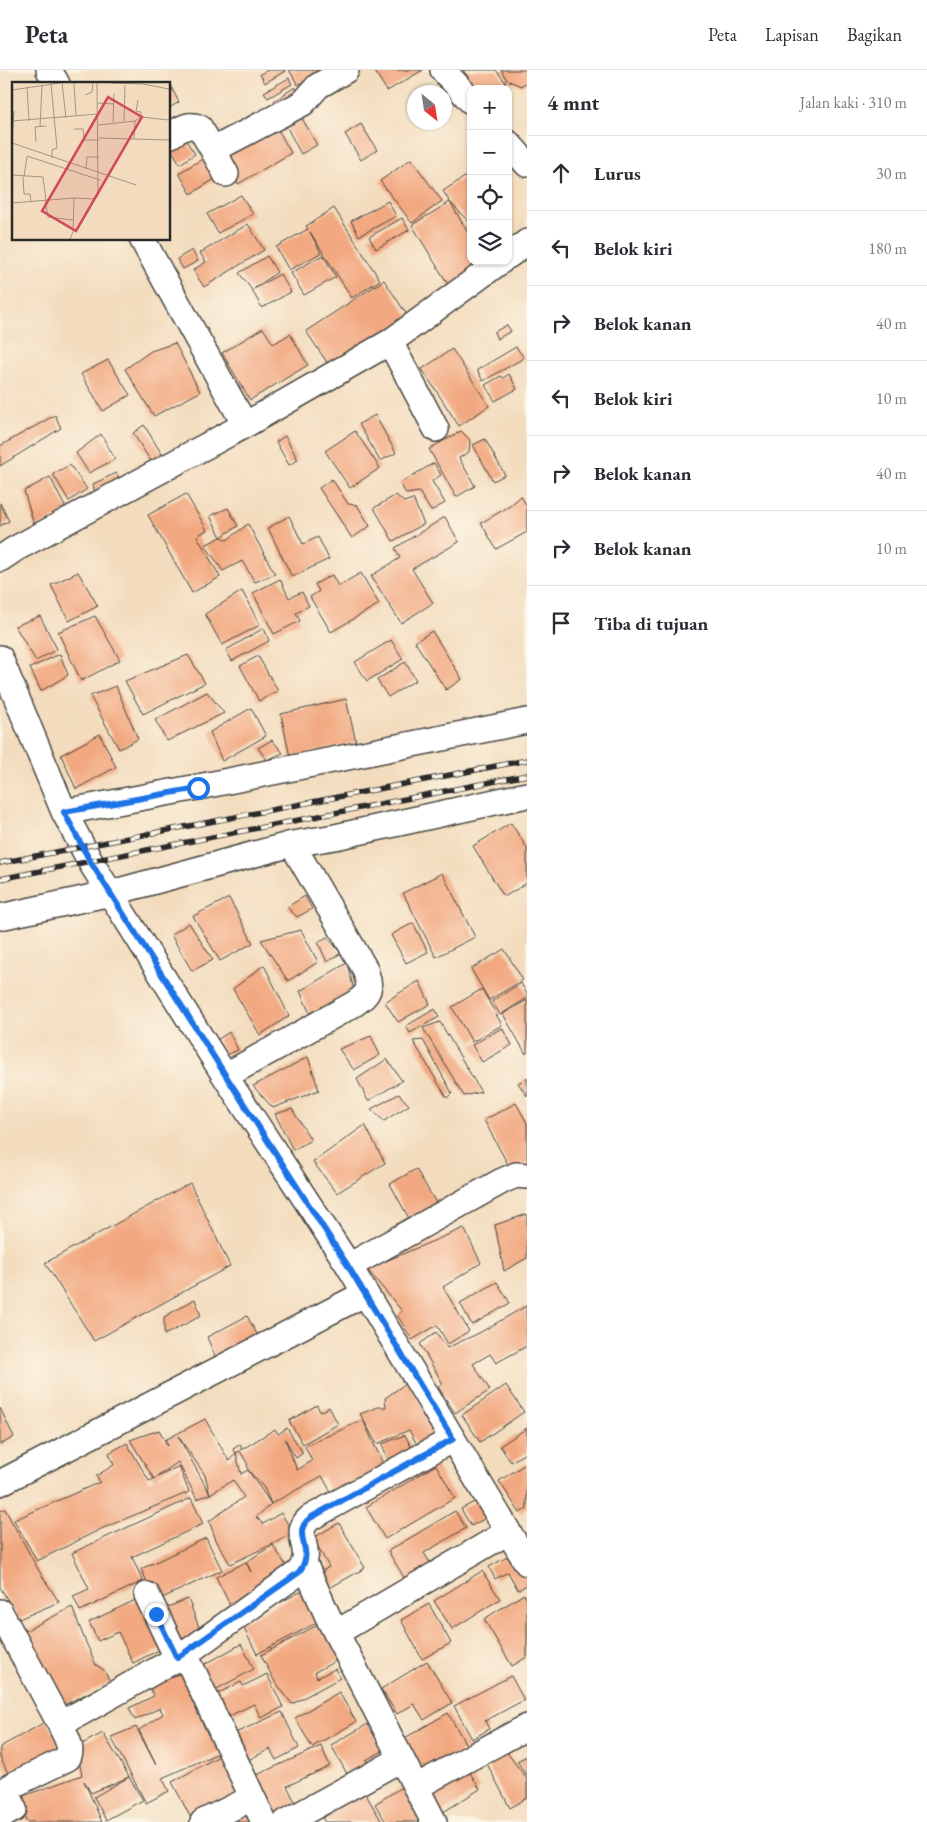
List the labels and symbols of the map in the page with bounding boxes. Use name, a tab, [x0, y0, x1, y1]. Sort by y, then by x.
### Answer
inset map	[12, 82, 170, 240]
north arrow	[407, 85, 452, 130]
route start	[187, 777, 210, 800]
route end	[145, 1603, 168, 1626]

